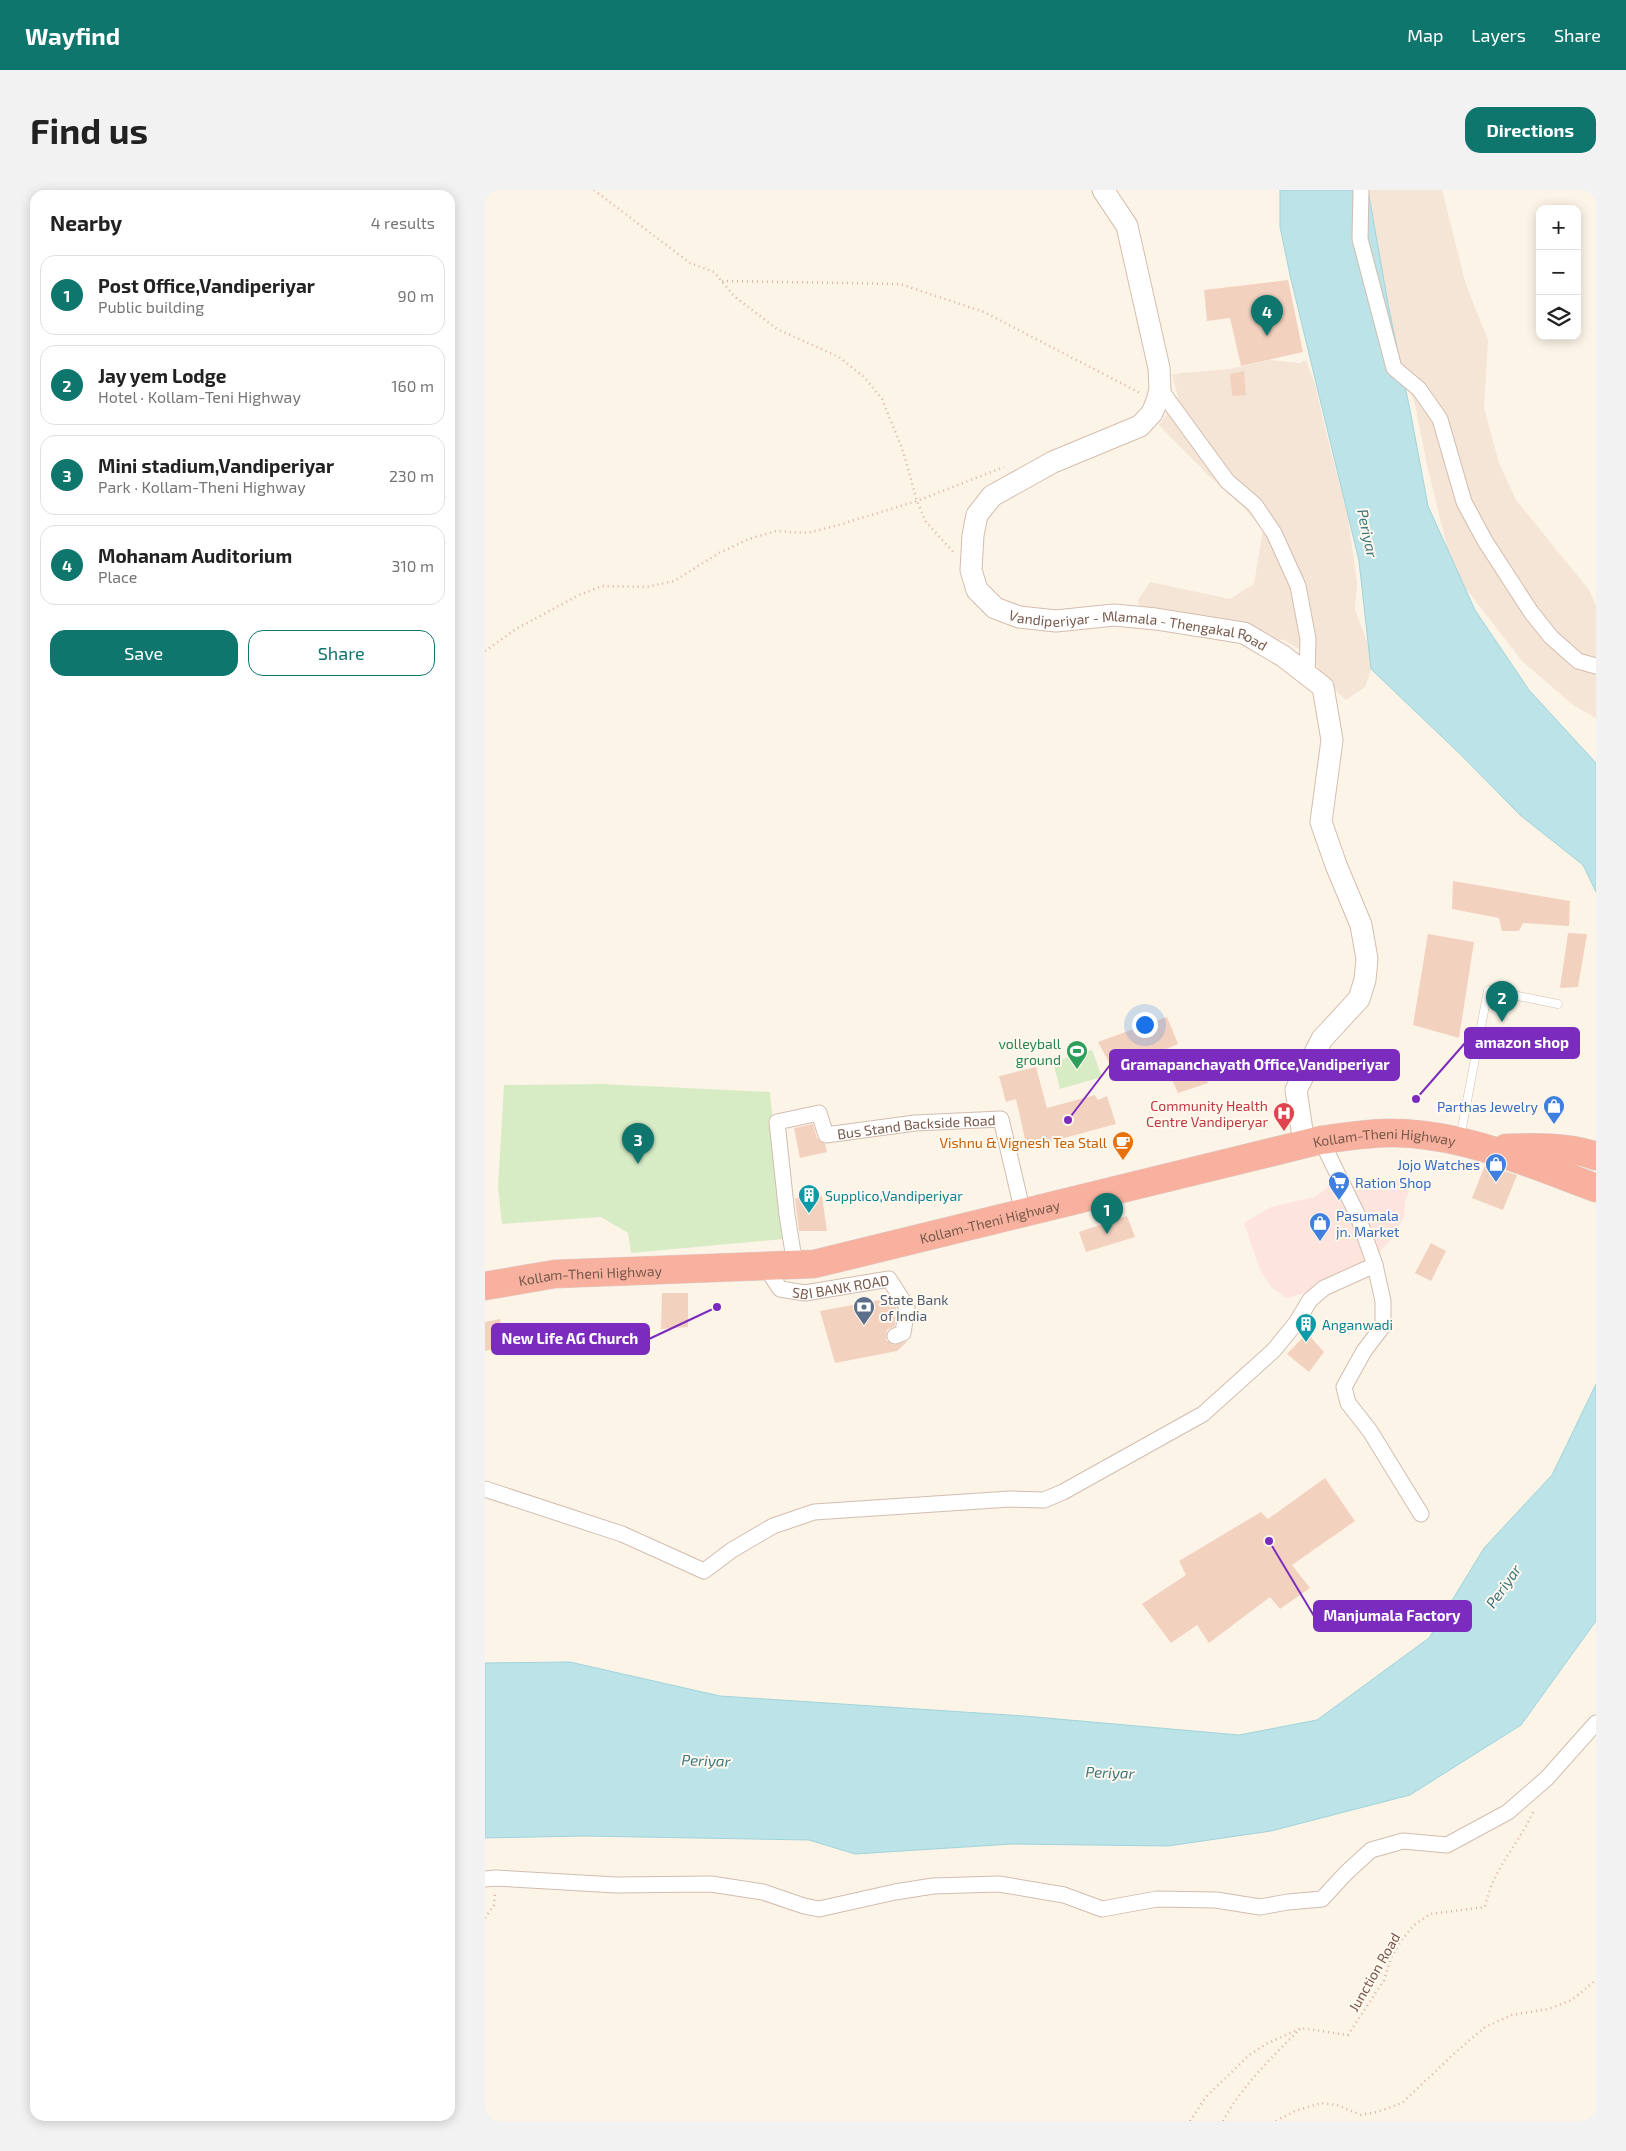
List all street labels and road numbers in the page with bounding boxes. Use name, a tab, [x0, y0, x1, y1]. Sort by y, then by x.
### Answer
street label: Vandiperiyar - Mlamala - Thengakal Road	[1007, 606, 1271, 654]
street label: Bus Stand Backside Road	[836, 1111, 996, 1142]
street label: Kollam-Theni Highway	[1311, 1124, 1458, 1150]
street label: Kollam-Theni Highway	[918, 1196, 1062, 1246]
street label: Kollam-Theni Highway	[517, 1261, 663, 1289]
street label: SBI BANK ROAD	[791, 1271, 890, 1302]
street label: Junction Road	[1345, 1930, 1403, 2014]

